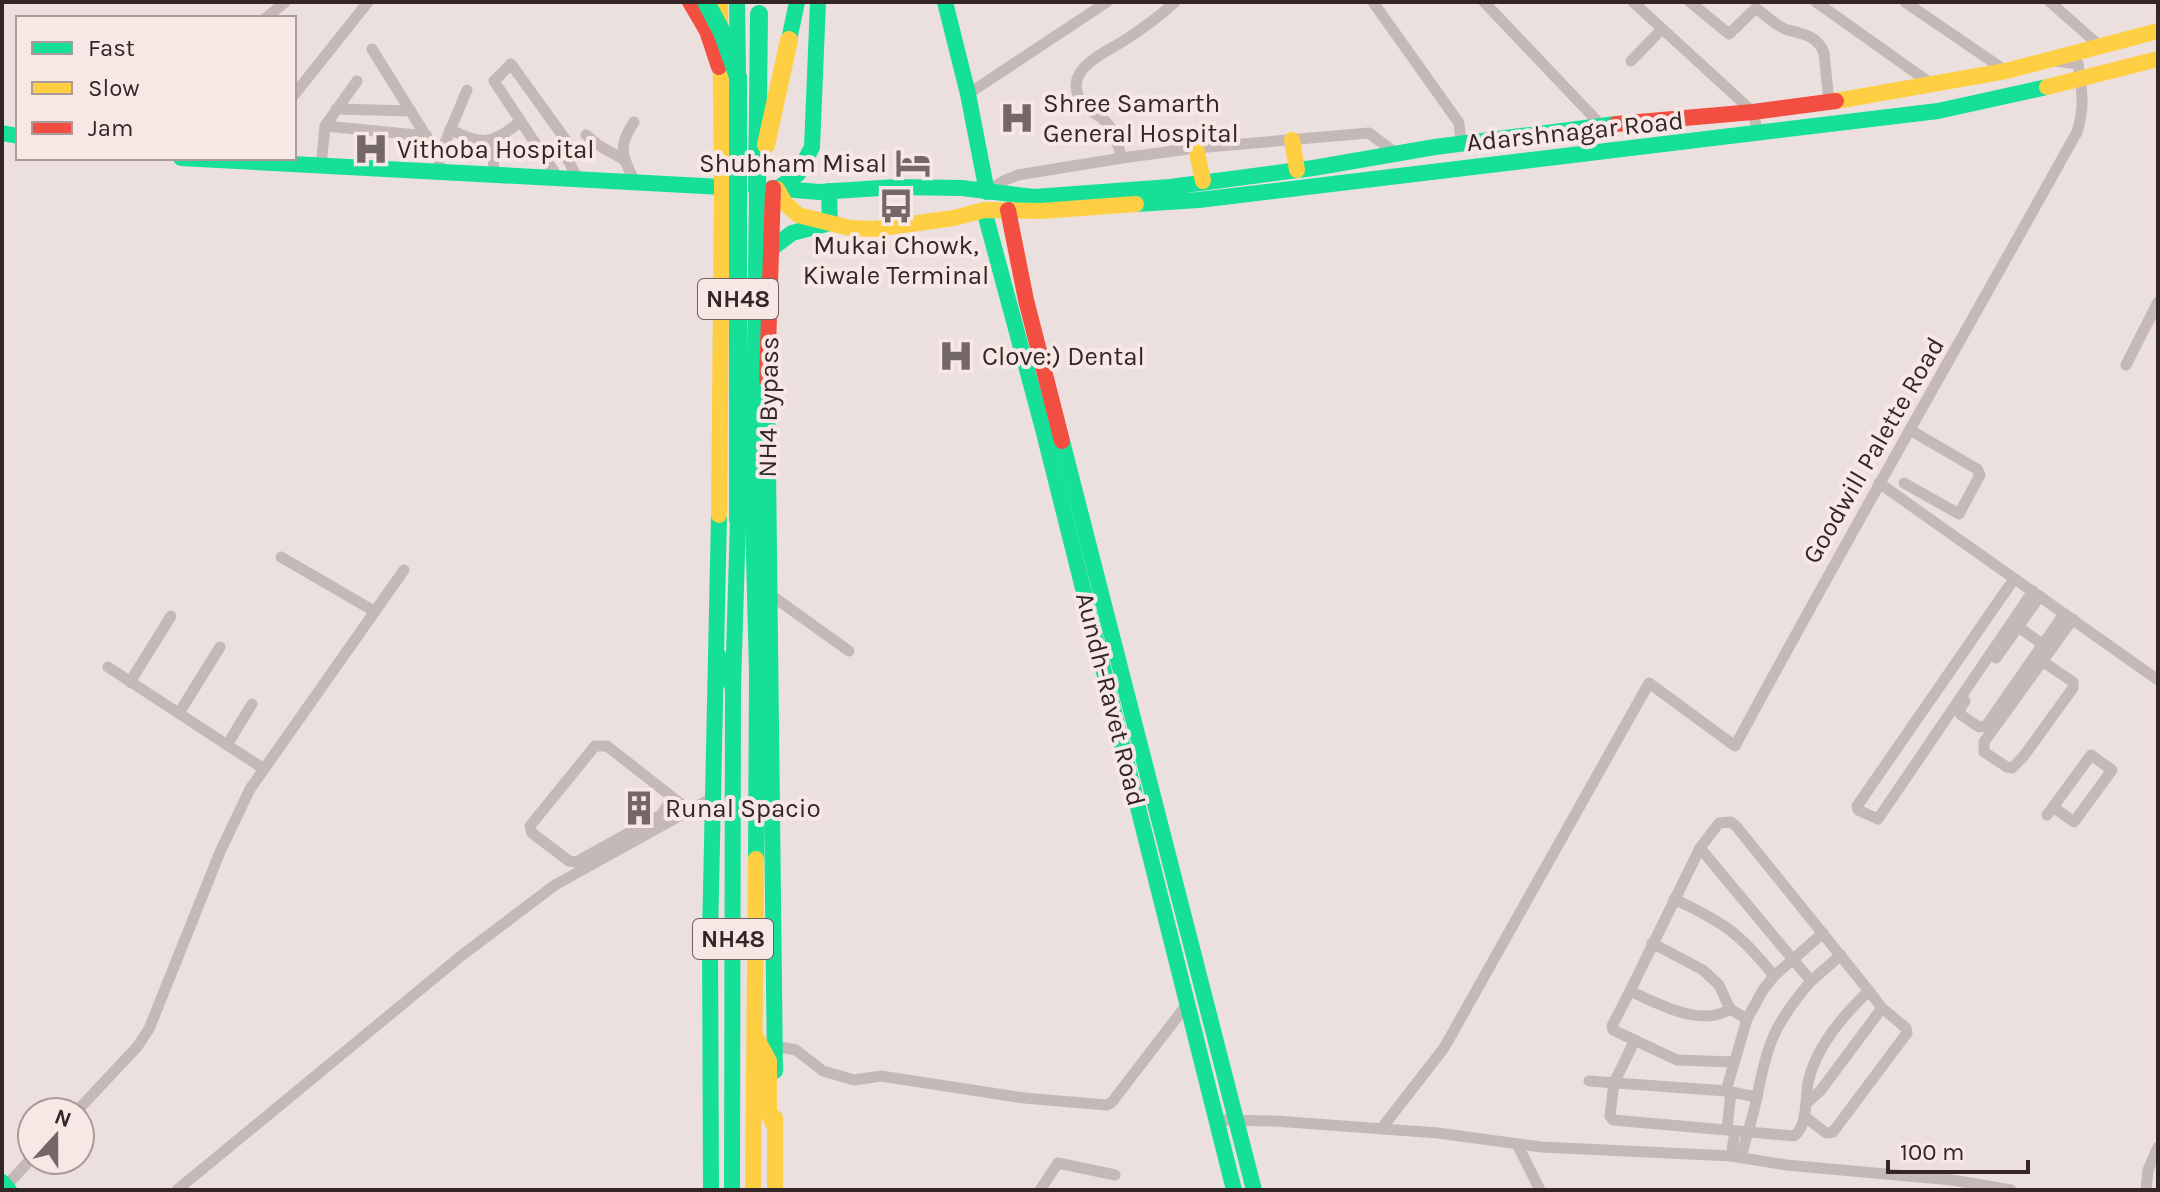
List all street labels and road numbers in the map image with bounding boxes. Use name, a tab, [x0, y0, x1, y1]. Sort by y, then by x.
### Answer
street label: Adarshnagar Road	[1465, 105, 1685, 158]
road number: NH48	[698, 279, 778, 319]
street label: Goodwill Palette Road	[1796, 332, 1951, 569]
street label: NH4 Bypass	[752, 336, 785, 478]
street label: Aundh-Ravet Road	[1069, 589, 1152, 809]
road number: NH48	[693, 919, 773, 959]

